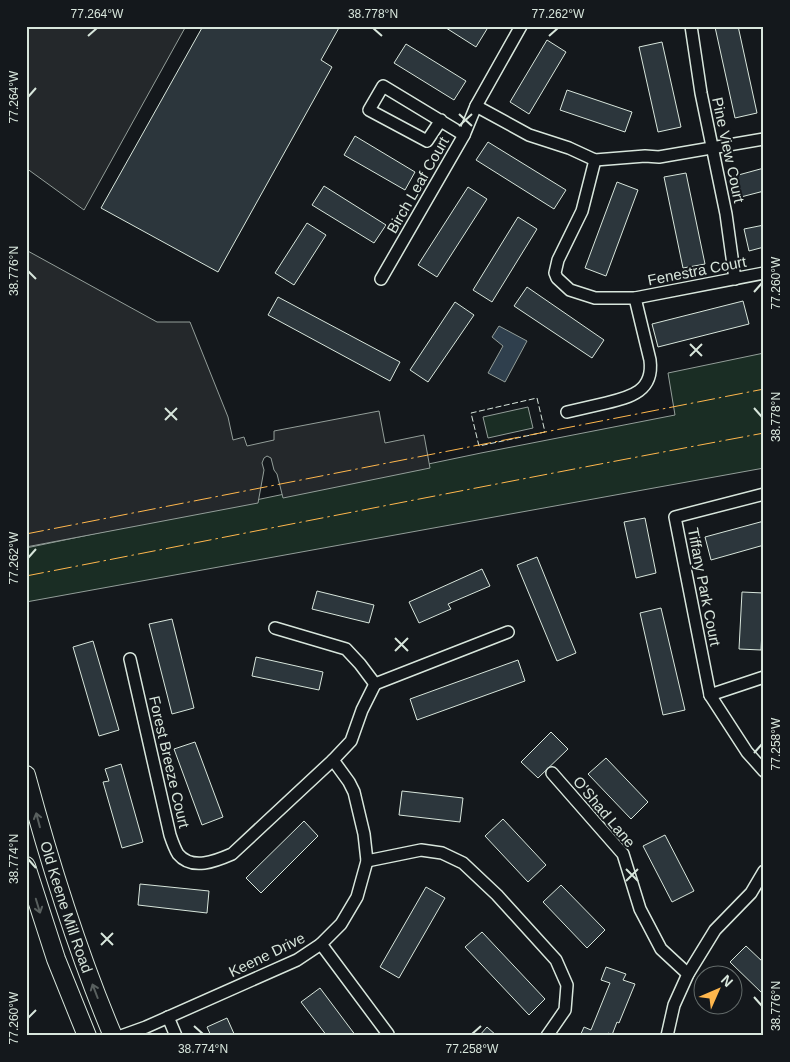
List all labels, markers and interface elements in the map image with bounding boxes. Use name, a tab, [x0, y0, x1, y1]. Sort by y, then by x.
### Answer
text: 77.264°W	[71, 7, 124, 21]
text: 38.778°N	[348, 7, 398, 21]
text: 77.262°W	[532, 7, 585, 21]
text: 77.264°W	[7, 70, 21, 123]
street label: Pine View Court	[709, 96, 748, 205]
street label: Birch Leaf Court	[383, 133, 452, 236]
text: 38.776°N	[7, 246, 21, 296]
street label: Fenestra Court	[646, 252, 748, 288]
text: 77.260°W	[769, 256, 783, 309]
text: 38.778°N	[769, 392, 783, 442]
street label: Tiffany Park Court	[685, 526, 724, 648]
text: 77.262°W	[7, 531, 21, 584]
street label: Forest Breeze Court	[146, 694, 193, 830]
text: 77.258°W	[769, 717, 783, 770]
street label: O'Shad Lane	[570, 773, 639, 851]
one-way arrow	[33, 812, 43, 828]
text: 38.774°N	[7, 834, 21, 884]
street label: Old Keene Mill Road	[37, 839, 96, 975]
one-way arrow	[34, 898, 44, 914]
street label: Keene Drive	[226, 929, 308, 980]
north arrow	[692, 964, 742, 1014]
text: N	[718, 972, 736, 990]
text: 38.776°N	[769, 981, 783, 1031]
one-way arrow	[89, 983, 98, 998]
text: 77.260°W	[7, 991, 21, 1044]
text: 38.774°N	[178, 1042, 228, 1056]
text: 77.258°W	[446, 1042, 499, 1056]

